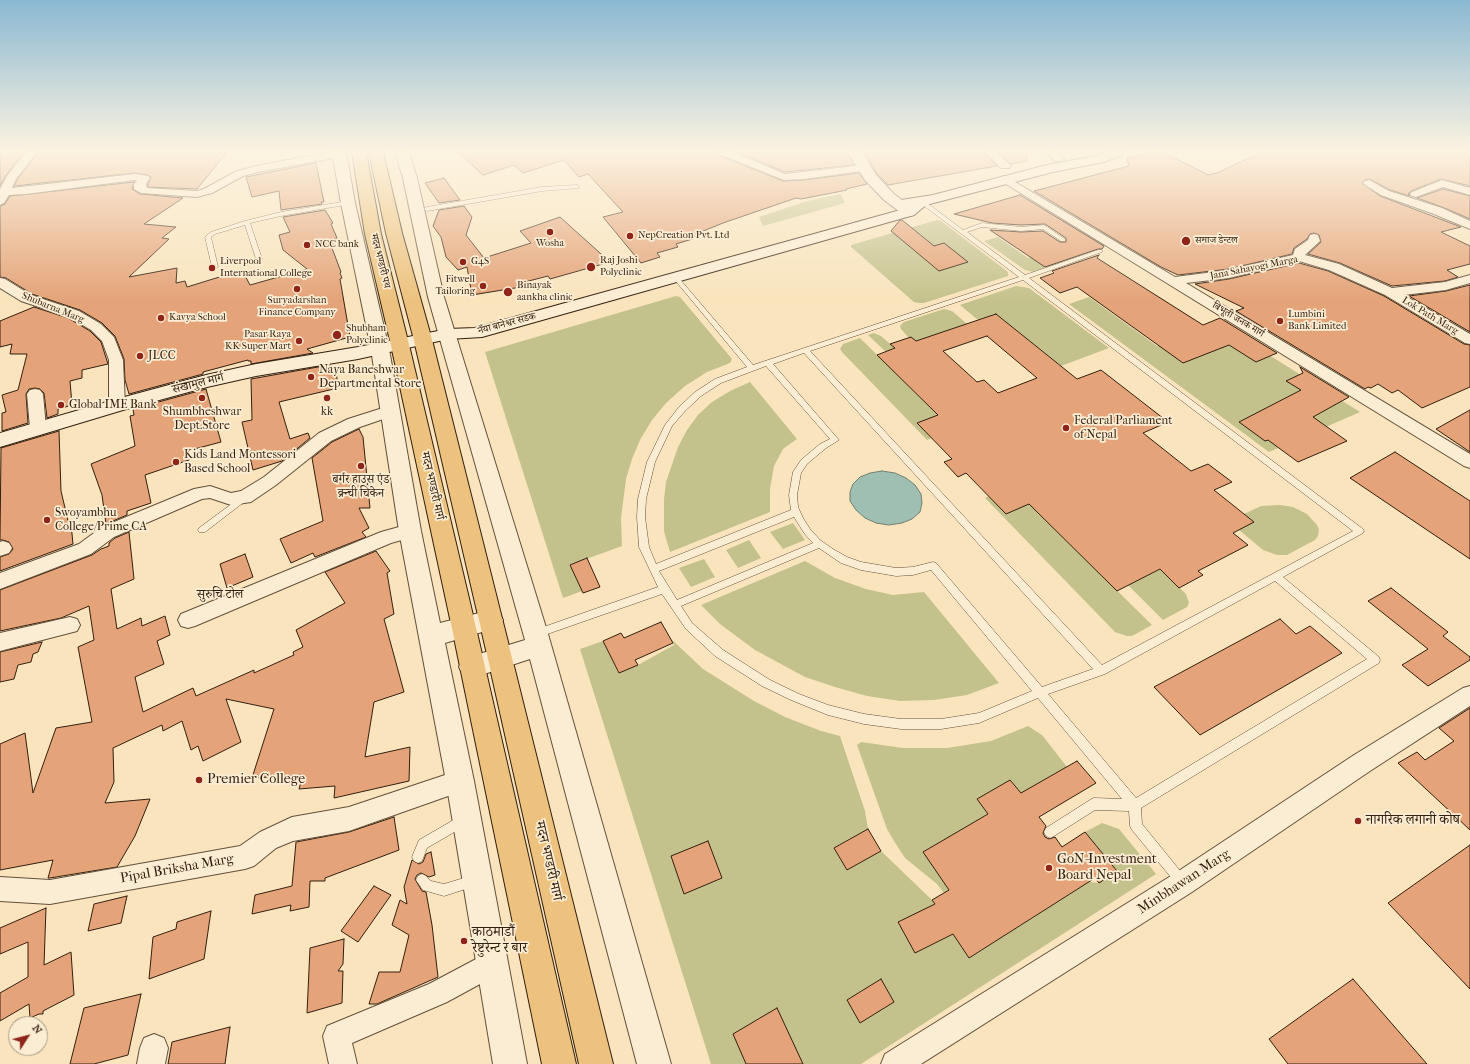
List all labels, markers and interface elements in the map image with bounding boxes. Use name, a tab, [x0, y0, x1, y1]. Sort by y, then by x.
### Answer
marker: Wosha	[545, 227, 555, 237]
place label: NepCreation Pvt. Ltd	[638, 230, 729, 242]
marker: NepCreation Pvt. Ltd	[625, 231, 635, 241]
street label: मदन भण्डारी पथ	[367, 233, 393, 289]
marker: समाज डेन्टल	[1180, 235, 1192, 247]
place label: समाज डेन्टल	[1195, 235, 1238, 247]
place label: Wosha	[536, 238, 564, 250]
place label: NCC bank	[315, 239, 359, 251]
marker: NCC bank	[302, 240, 312, 250]
street label: Jana Sahayogi Marga	[1209, 254, 1299, 282]
place label: Raj Joshi Polyclinic	[600, 255, 642, 278]
place label: Liverpool International College	[220, 256, 312, 280]
place label: G4S	[471, 256, 489, 268]
marker: G4S	[458, 257, 468, 267]
marker: Raj Joshi Polyclinic	[585, 261, 597, 273]
marker: Liverpool International College	[207, 263, 217, 273]
place label: Fitwell Tailoring	[435, 274, 475, 298]
place label: Binayak aankha clinic	[517, 280, 573, 304]
marker: Fitwell Tailoring	[478, 281, 488, 291]
marker: Suryadarshan Finance Company	[292, 284, 302, 294]
marker: Binayak aankha clinic	[502, 286, 514, 298]
street label: Shubarna Marg	[20, 290, 86, 326]
street label: Lok Path Marg	[1400, 294, 1460, 338]
place label: Suryadarshan Finance Company	[259, 295, 335, 318]
street label: बिभूती जनक मार्ग	[1210, 300, 1266, 340]
place label: Lumbini Bank Limited	[1288, 309, 1346, 332]
street label: नँया बानेश्वर सडक	[477, 311, 537, 337]
place label: Kavya School	[169, 312, 226, 324]
marker: Kavya School	[156, 313, 166, 323]
marker: Lumbini Bank Limited	[1275, 316, 1285, 326]
place label: Shubham Polyclinic	[346, 323, 388, 346]
place label: Pasar Raya KK Super Mart	[225, 329, 291, 352]
marker: Shubham Polyclinic	[331, 329, 343, 341]
marker: Pasar Raya KK Super Mart	[294, 336, 304, 346]
place label: JLCC	[148, 349, 176, 363]
marker: JLCC	[135, 351, 145, 361]
place label: Naya Baneshwar Departmental Store	[319, 363, 422, 391]
street label: संखामुल मार्ग	[171, 371, 225, 397]
marker: Naya Baneshwar Departmental Store	[306, 372, 316, 382]
marker: Shumbheshwar Dept.Store	[197, 393, 207, 403]
marker: kk	[322, 393, 332, 403]
place label: Global IME Bank	[69, 398, 157, 412]
marker: Global IME Bank	[56, 400, 66, 410]
place label: Shumbheshwar Dept.Store	[163, 405, 241, 433]
place label: kk	[321, 405, 333, 419]
place label: Federal Parliament of Nepal	[1074, 414, 1172, 442]
marker: Federal Parliament of Nepal	[1061, 423, 1071, 433]
place label: Kids Land Montessori Based School	[184, 448, 296, 476]
street label: मदन भण्डारी मार्ग	[417, 451, 447, 521]
marker: Kids Land Montessori Based School	[171, 457, 181, 467]
marker: बर्गर हाउस एंड क्र्न्ची चिकेन	[356, 461, 366, 471]
place label: बर्गर हाउस एंड क्र्न्ची चिकेन	[333, 473, 389, 501]
place label: Swoyambhu College/Prime CA	[55, 506, 147, 534]
marker: Swoyambhu College/Prime CA	[42, 515, 52, 525]
district label: सुरुचि टोल	[197, 587, 243, 603]
place label: Premier College	[207, 772, 305, 788]
marker: Premier College	[194, 775, 204, 785]
place label: नागरिक लगानी कोष	[1366, 813, 1460, 829]
marker: नागरिक लगानी कोष	[1353, 816, 1363, 826]
street label: मदन भण्डारी मार्ग	[531, 820, 565, 902]
street label: Minbhawan Marg	[1135, 846, 1233, 918]
street label: Pipal Briksha Marg	[119, 851, 235, 887]
place label: GoN-Investment Board Nepal	[1057, 852, 1157, 884]
marker: GoN-Investment Board Nepal	[1044, 863, 1054, 873]
place label: काठमाडौं रेष्टुरेन्ट र बार	[472, 925, 527, 958]
marker: काठमाडौं रेष्टुरेन्ट र बार	[459, 936, 469, 946]
north arrow	[8, 1016, 48, 1056]
text: N	[30, 1022, 45, 1036]

